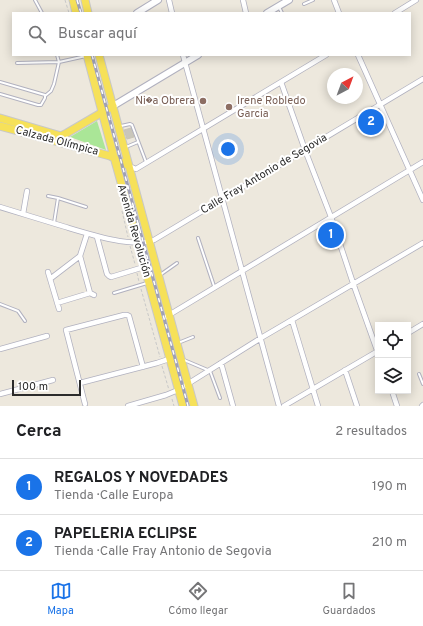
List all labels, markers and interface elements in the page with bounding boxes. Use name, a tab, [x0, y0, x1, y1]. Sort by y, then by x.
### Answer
search box	[12, 12, 411, 56]
icon: search	[26, 23, 48, 45]
text: Buscar aquí	[58, 25, 137, 44]
north arrow	[327, 68, 363, 104]
place label: Ni�a Obrera	[135, 94, 195, 108]
place label: Irene Robledo Garcia	[237, 94, 306, 121]
marker: Ni�a Obrera	[198, 96, 208, 106]
marker: Irene Robledo Garcia	[224, 102, 234, 112]
pin: 2	[358, 107, 384, 137]
street label: Calzada Olímpica	[14, 123, 100, 159]
street label: Calle Fray Antonio de Segovia	[198, 130, 330, 217]
your location	[218, 139, 238, 159]
street label: Avenida Revolución	[114, 183, 154, 279]
pin: 1	[318, 220, 344, 250]
map controls	[375, 322, 411, 394]
button: locate	[375, 322, 411, 358]
button: layers	[375, 358, 411, 394]
scale bar	[12, 378, 81, 397]
text: 100 m	[18, 380, 48, 394]
text: Cerca	[16, 421, 62, 443]
text: 2 resultados	[335, 424, 407, 440]
text: REGALOS Y NOVEDADES	[54, 469, 228, 488]
text: 1	[26, 479, 32, 495]
text: 190 m	[372, 479, 407, 495]
text: Tienda · Calle Europa	[54, 488, 173, 504]
text: PAPELERIA ECLIPSE	[54, 525, 197, 544]
text: 2	[25, 535, 33, 551]
text: 210 m	[372, 535, 407, 551]
text: Tienda · Calle Fray Antonio de Segovia	[54, 544, 271, 560]
tab: Mapa	[47, 580, 74, 618]
tab: Cómo llegar	[168, 580, 228, 618]
tab: Guardados	[323, 580, 376, 618]

